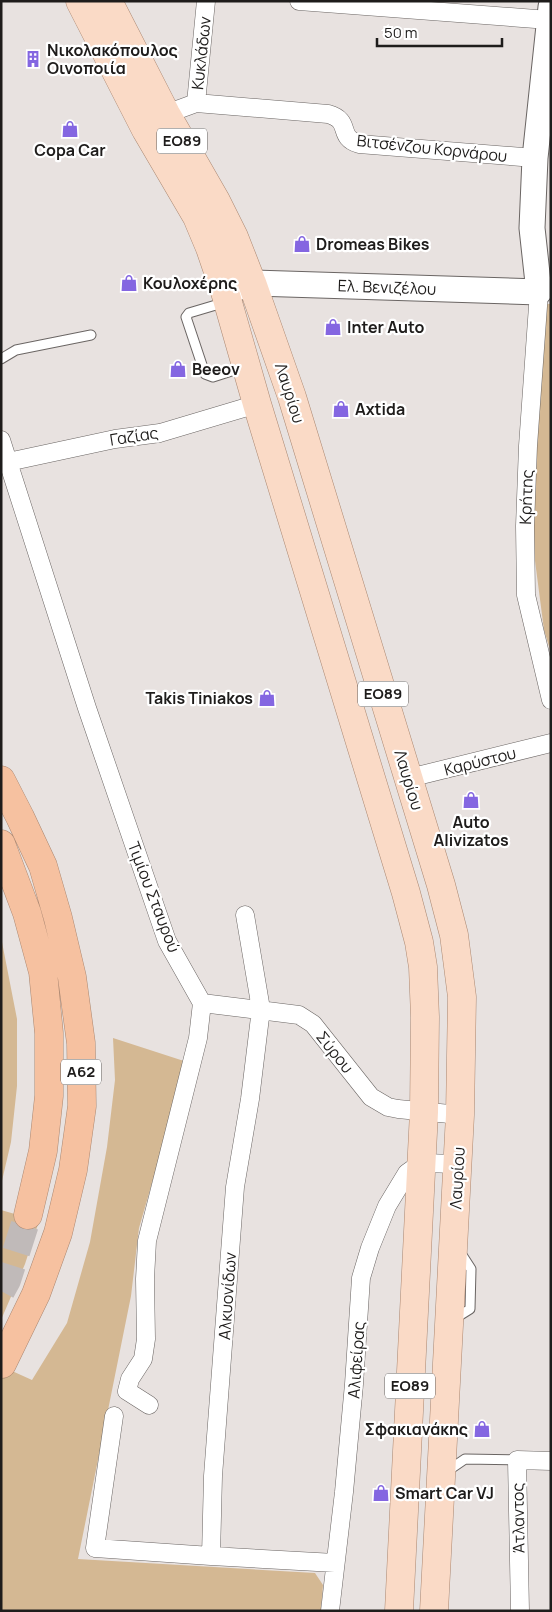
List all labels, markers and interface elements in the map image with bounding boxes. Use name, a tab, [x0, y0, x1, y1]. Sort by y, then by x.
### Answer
street label: Κυκλάδων	[186, 15, 216, 91]
scale bar	[377, 15, 502, 47]
text: 50 m	[384, 22, 418, 43]
place label: Νικολακόπουλος Οινοποιία	[47, 39, 178, 79]
building icon: Νικολακόπουλος Οινοποιία	[23, 49, 43, 69]
shop icon: Copa Car	[60, 119, 80, 139]
road number: ΕΟ89	[157, 128, 207, 154]
street label: Βιτσένζου Κορνάρου	[356, 129, 508, 167]
place label: Copa Car	[34, 139, 106, 161]
place label: Dromeas Bikes	[316, 233, 430, 255]
shop icon: Dromeas Bikes	[292, 234, 312, 254]
place label: Κουλοχέρης	[143, 272, 237, 294]
shop icon: Κουλοχέρης	[119, 273, 139, 293]
street label: Ελ. Βενιζέλου	[337, 274, 437, 300]
place label: Inter Auto	[347, 316, 424, 338]
shop icon: Inter Auto	[323, 317, 343, 337]
place label: Beeov	[192, 358, 240, 380]
shop icon: Beeov	[168, 359, 188, 379]
street label: Λαυρίου	[270, 360, 310, 426]
place label: Axtida	[355, 398, 405, 420]
shop icon: Axtida	[331, 399, 351, 419]
street label: Γαζίας	[108, 421, 160, 451]
street label: Κρήτης	[514, 469, 538, 525]
road number: ΕΟ89	[358, 682, 408, 706]
place label: Takis Tiniakos	[146, 687, 253, 709]
shop icon: Takis Tiniakos	[257, 688, 277, 708]
street label: Καρύστου	[442, 741, 518, 781]
street label: Λαυρίου	[389, 747, 429, 813]
shop icon: Auto Alivizatos	[461, 790, 481, 810]
place label: Auto Alivizatos	[433, 811, 509, 851]
street label: Τιμίου Σταυρού	[123, 838, 185, 956]
street label: Σύρου	[311, 1026, 359, 1078]
road number: Α62	[61, 1060, 101, 1084]
street label: Λαυρίου	[444, 1146, 470, 1210]
street label: Αλκυονίδων	[213, 1251, 241, 1341]
street label: Αλιφείρας	[342, 1320, 370, 1399]
road number: ΕΟ89	[385, 1374, 435, 1398]
place label: Σφακιανάκης	[365, 1418, 468, 1440]
shop icon: Σφακιανάκης	[472, 1419, 492, 1439]
place label: Smart Car VJ	[395, 1482, 494, 1504]
street label: Άτλαντος	[506, 1482, 530, 1554]
shop icon: Smart Car VJ	[371, 1483, 391, 1503]

